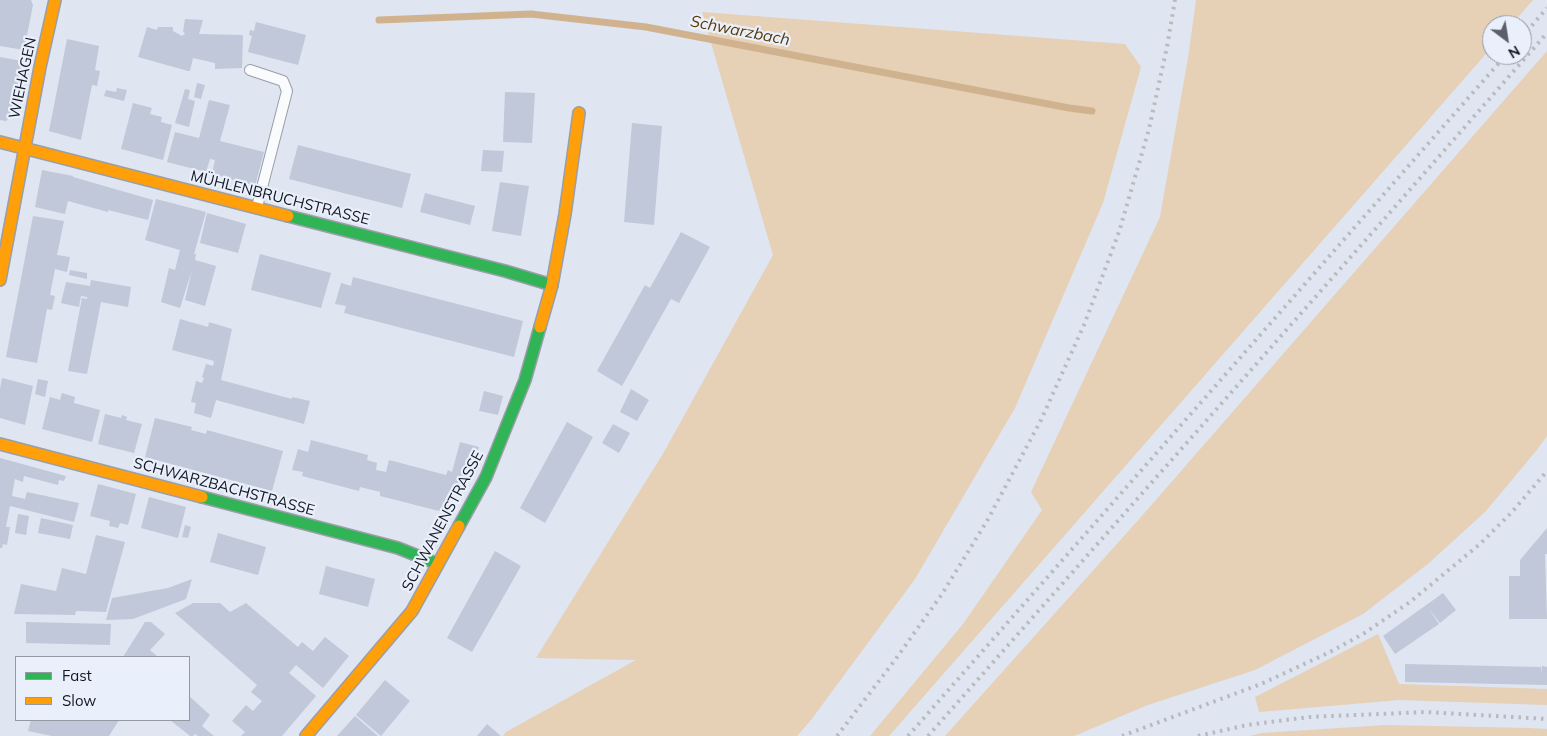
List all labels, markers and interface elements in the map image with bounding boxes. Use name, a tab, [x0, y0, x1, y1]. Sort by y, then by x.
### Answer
water label: Schwarzbach	[689, 12, 791, 50]
north arrow	[1482, 15, 1532, 65]
street label: WIEHAGEN	[6, 36, 40, 120]
text: N	[1505, 42, 1523, 62]
street label: MÜHLENBRUCHSTRASSE	[189, 167, 371, 229]
street label: SCHWANENSTRASSE	[398, 448, 488, 594]
street label: SCHWARZBACHSTRASSE	[131, 454, 317, 520]
legend	[15, 656, 190, 721]
text: Fast	[62, 666, 92, 685]
text: Slow	[62, 691, 96, 710]

